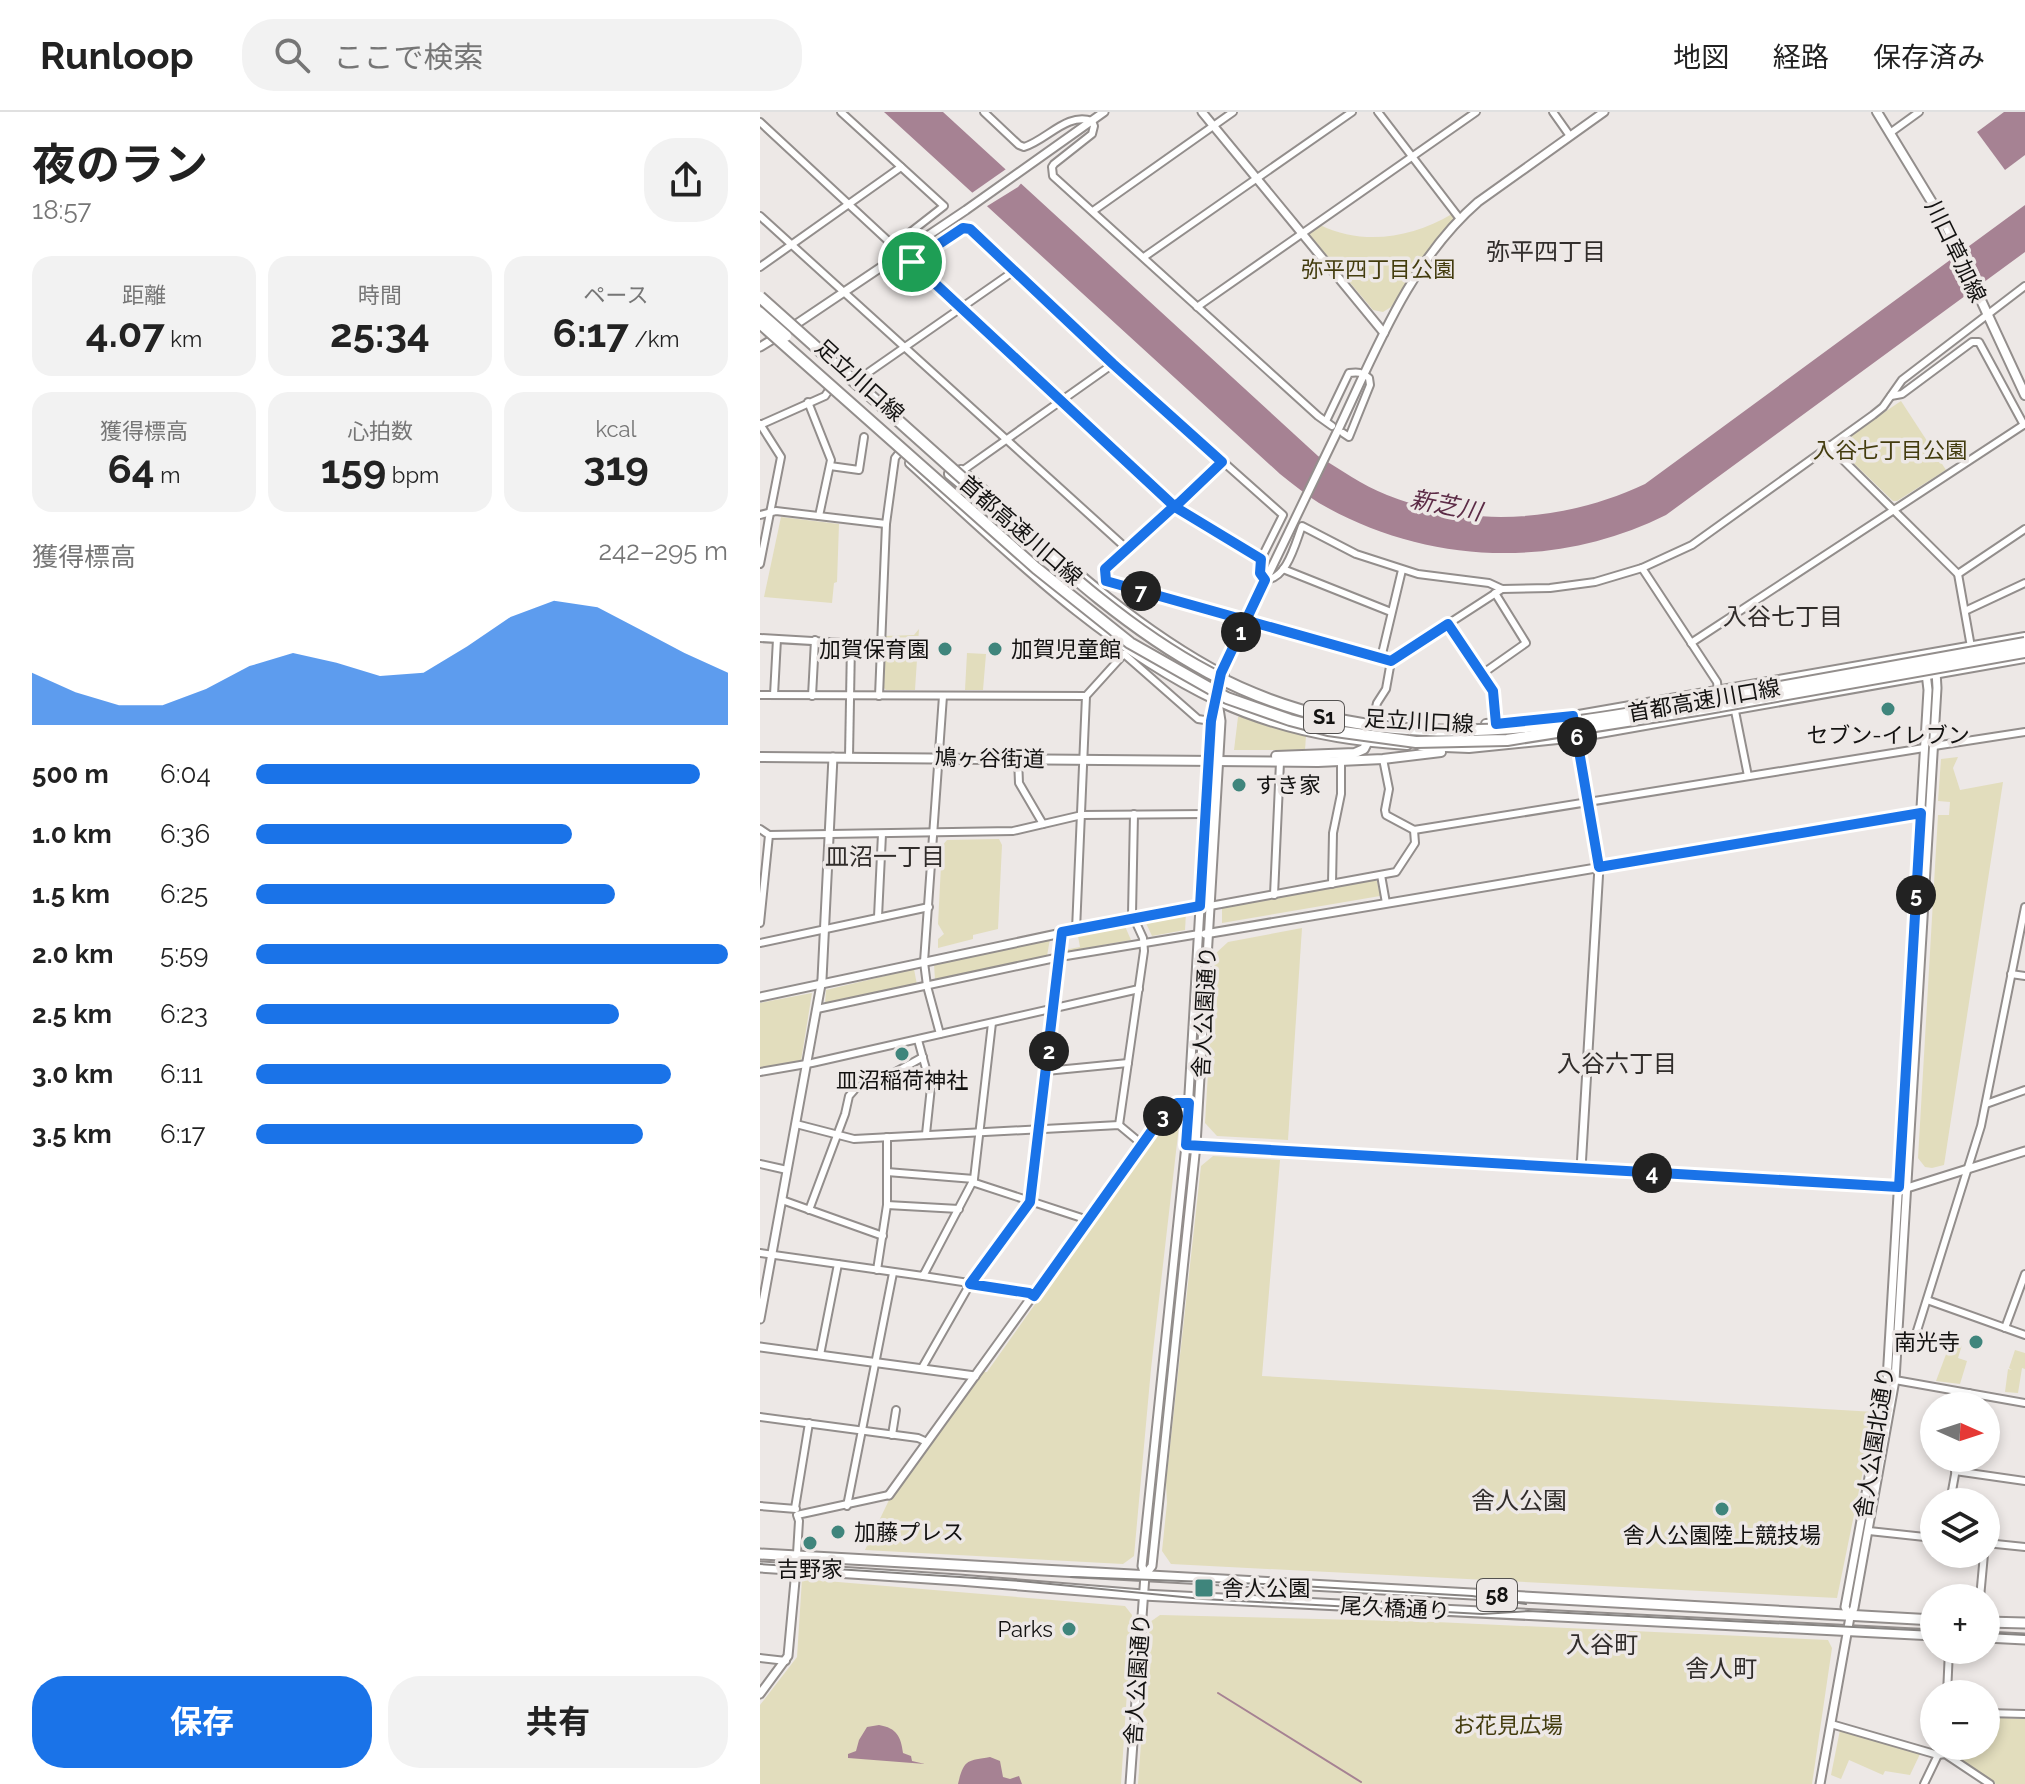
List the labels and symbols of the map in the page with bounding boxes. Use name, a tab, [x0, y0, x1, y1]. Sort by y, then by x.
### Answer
street label: 川口草加線	[1920, 196, 1992, 306]
pin	[878, 228, 946, 296]
district label: 弥平四丁目	[1486, 237, 1606, 266]
park label: 弥平四丁目公園	[1301, 256, 1455, 282]
street label: 足立川口線	[810, 334, 910, 426]
park label: 入谷七丁目公園	[1813, 437, 1967, 463]
street label: 首都高速川口線	[954, 470, 1088, 590]
water label: 新芝川	[1408, 484, 1487, 527]
pin: 7	[1121, 571, 1161, 611]
district label: 入谷七丁目	[1723, 602, 1843, 631]
pin: 1	[1221, 612, 1261, 652]
place label: 加賀保育園	[819, 636, 929, 662]
place label: 加賀児童館	[1011, 636, 1121, 662]
marker: 加賀保育園	[936, 640, 954, 658]
marker: 加賀児童館	[986, 640, 1004, 658]
street label: 首都高速川口線	[1626, 674, 1782, 726]
marker: セブン-イレブン	[1879, 700, 1897, 718]
road number: S1	[1304, 701, 1344, 733]
street label: 足立川口線	[1363, 705, 1475, 737]
pin: 6	[1557, 717, 1597, 757]
place label: セブン-イレブン	[1806, 722, 1970, 748]
street label: 鳩ヶ谷街道	[935, 744, 1045, 772]
place label: すき家	[1255, 772, 1321, 798]
marker: すき家	[1230, 776, 1248, 794]
district label: 皿沼一丁目	[825, 842, 945, 871]
pin: 5	[1896, 875, 1936, 915]
street label: 舎人公園通り	[1188, 945, 1220, 1079]
pin: 2	[1029, 1031, 1069, 1071]
marker: 皿沼稲荷神社	[893, 1045, 911, 1063]
district label: 入谷六丁目	[1557, 1049, 1677, 1078]
place label: 皿沼稲荷神社	[836, 1067, 968, 1093]
pin: 3	[1143, 1096, 1183, 1136]
pin: 4	[1632, 1153, 1672, 1193]
place label: 南光寺	[1894, 1329, 1960, 1355]
marker: 南光寺	[1967, 1333, 1985, 1351]
street label: 舎人公園北通り	[1849, 1364, 1899, 1520]
north arrow	[1920, 1392, 2000, 1472]
district label: 舎人公園	[1471, 1486, 1567, 1515]
marker: 舎人公園陸上競技場	[1713, 1500, 1731, 1518]
place label: 加藤プレス	[854, 1519, 964, 1545]
place label: 舎人公園陸上競技場	[1623, 1522, 1821, 1548]
marker: 加藤プレス	[829, 1523, 847, 1541]
marker: 吉野家	[801, 1534, 819, 1552]
place label: 吉野家	[777, 1556, 843, 1582]
place label: 舎人公園	[1222, 1575, 1310, 1601]
marker: 舎人公園	[1193, 1577, 1215, 1599]
road number: 58	[1477, 1579, 1517, 1611]
street label: 尾久橋通り	[1339, 1592, 1451, 1624]
street label: 舎人公園通り	[1119, 1612, 1155, 1746]
place label: Parks	[997, 1616, 1053, 1642]
marker: Parks	[1060, 1620, 1078, 1638]
district label: 入谷町	[1566, 1630, 1638, 1659]
district label: 舎人町	[1685, 1654, 1757, 1683]
park label: お花見広場	[1453, 1712, 1563, 1738]

